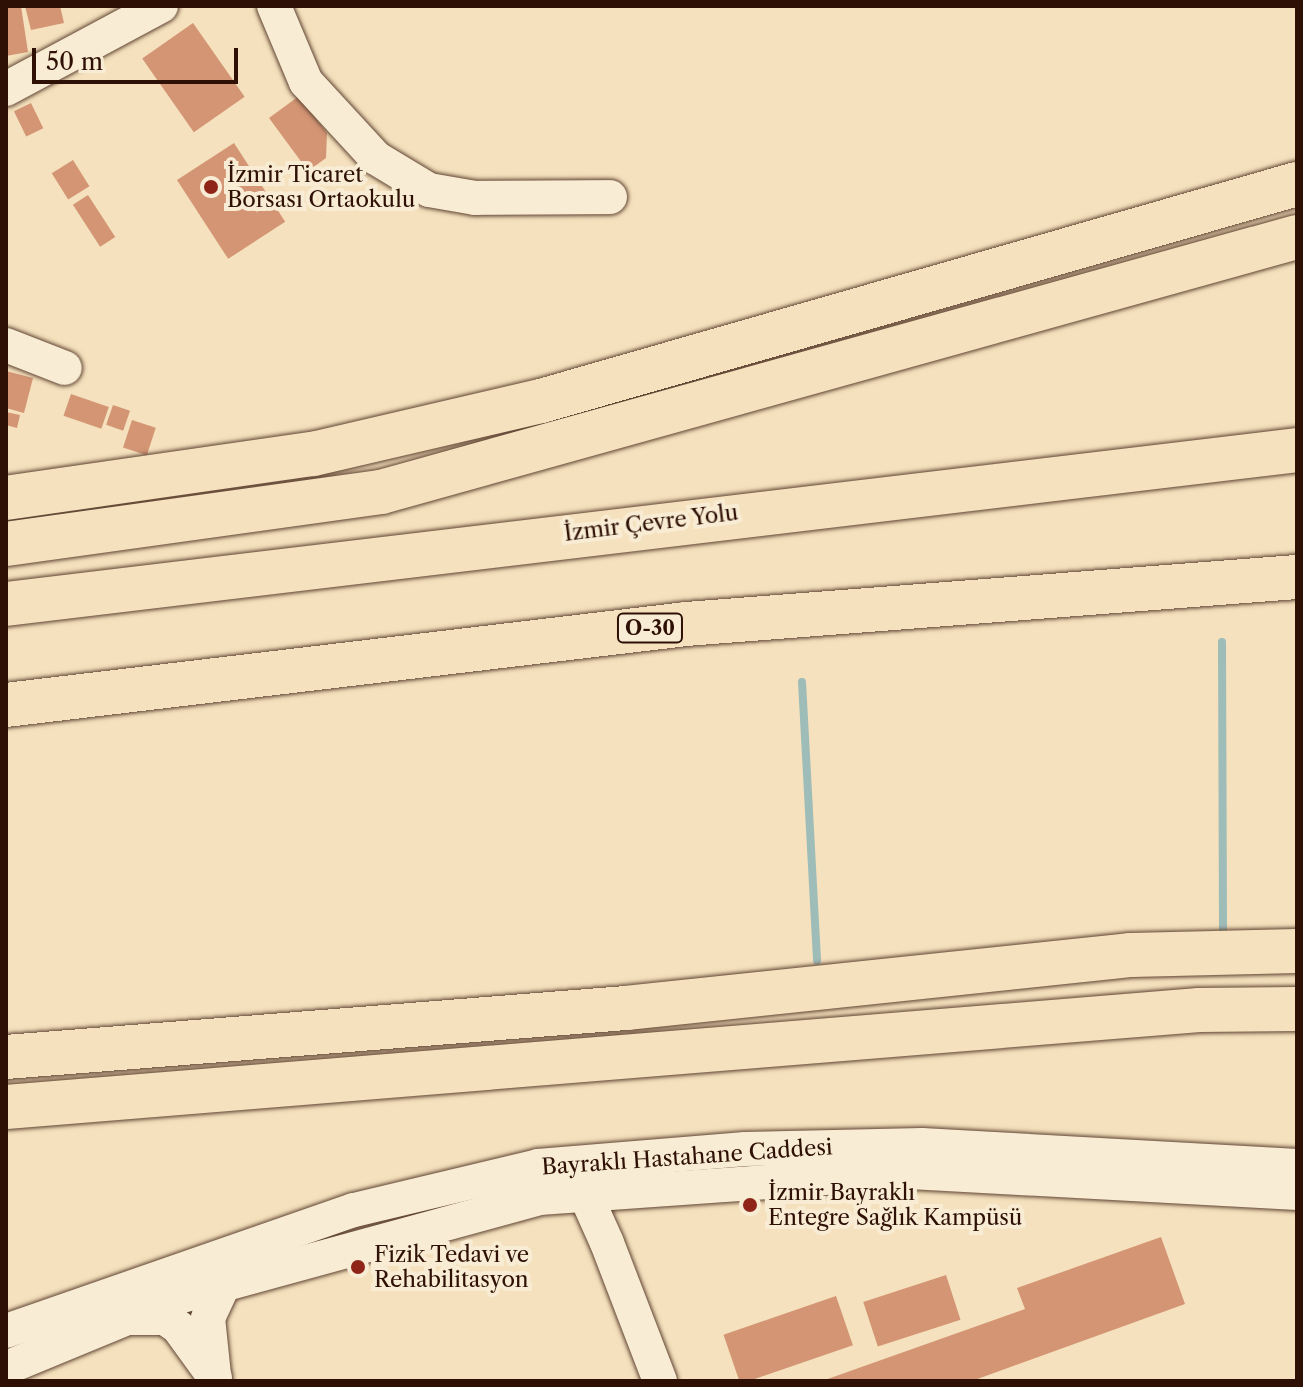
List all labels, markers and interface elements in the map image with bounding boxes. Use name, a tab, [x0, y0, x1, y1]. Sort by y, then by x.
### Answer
scale bar	[36, 32, 242, 82]
text: 50 m	[46, 47, 103, 76]
place label: İzmir Ticaret Borsası Ortaokulu	[227, 161, 415, 212]
marker: İzmir Ticaret Borsası Ortaokulu	[202, 178, 220, 196]
street label: İzmir Çevre Yolu	[562, 499, 740, 547]
road number: O-30	[616, 612, 684, 644]
street label: Bayraklı Hastahane Caddesi	[541, 1134, 833, 1180]
place label: İzmir Bayraklı Entegre Sağlık Kampüsü	[768, 1179, 1022, 1230]
marker: İzmir Bayraklı Entegre Sağlık Kampüsü	[739, 1194, 761, 1216]
place label: Fizik Tedavi ve Rehabilitasyon	[374, 1241, 531, 1292]
marker: Fizik Tedavi ve Rehabilitasyon	[349, 1258, 367, 1276]

